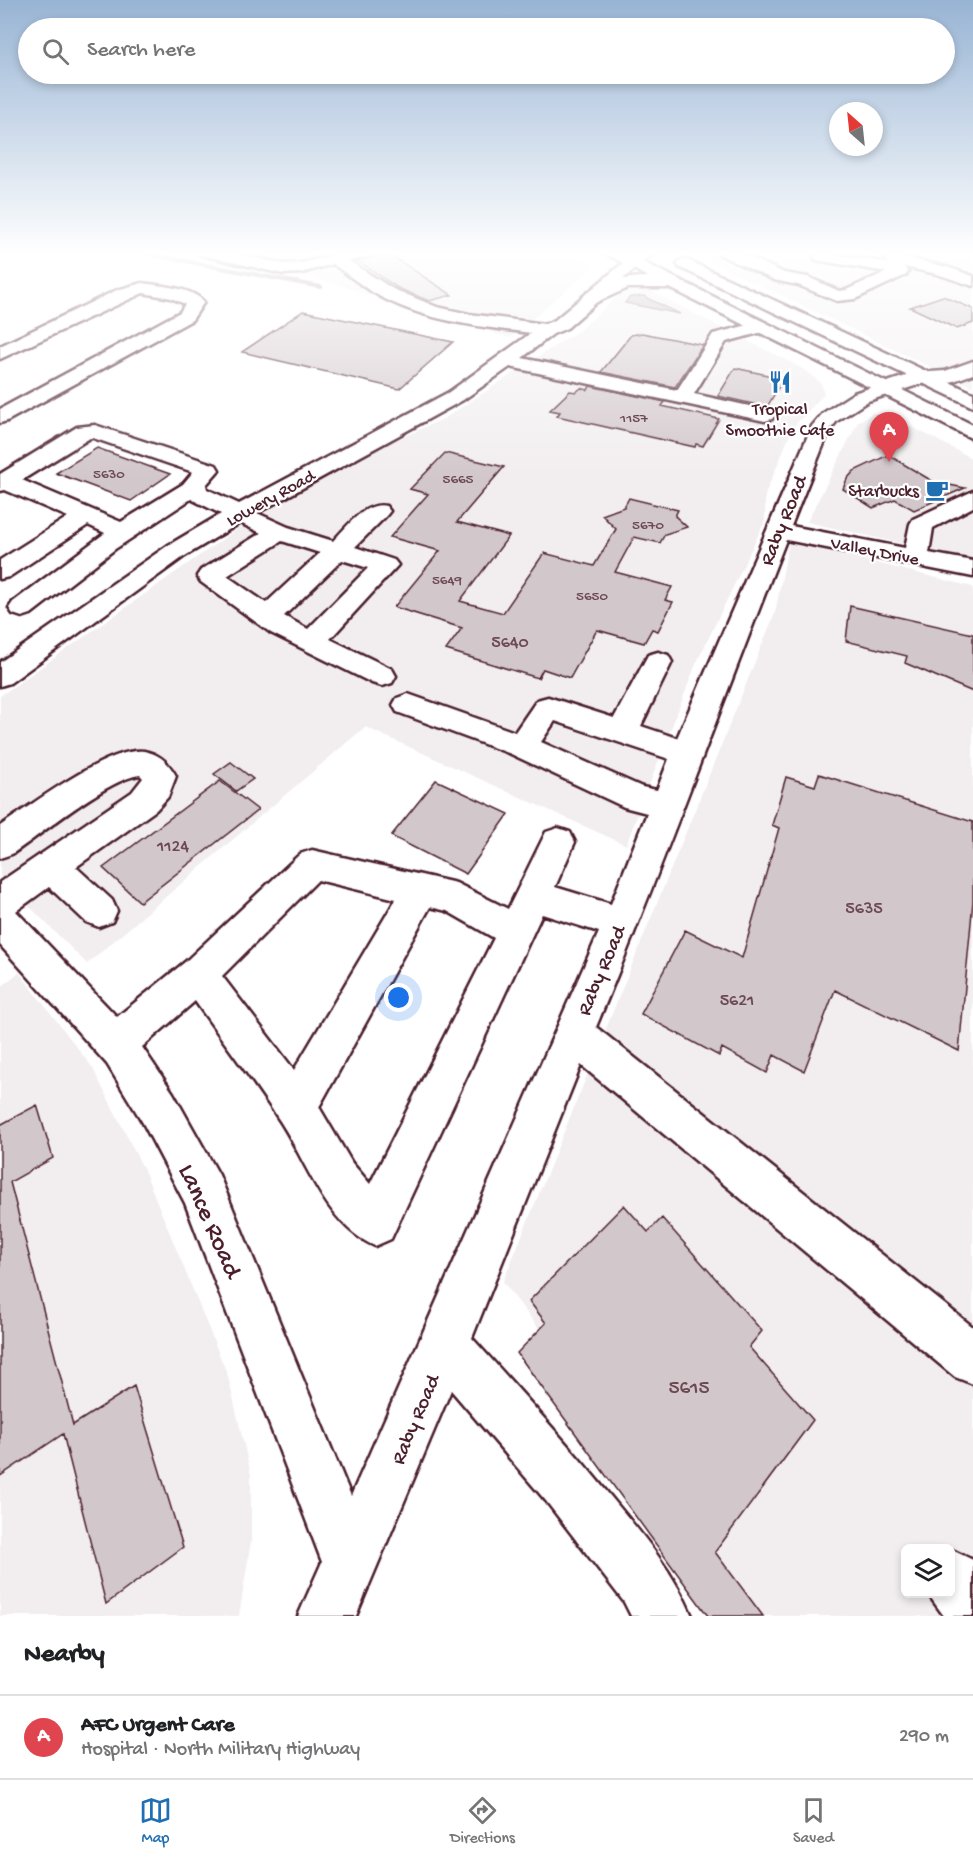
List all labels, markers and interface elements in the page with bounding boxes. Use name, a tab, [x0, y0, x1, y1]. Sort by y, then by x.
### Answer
search box	[18, 18, 955, 84]
icon: search	[39, 35, 72, 68]
text: Search here	[87, 38, 195, 64]
north arrow	[829, 102, 883, 156]
restaurant icon: Tropical Smoothie Cafe	[767, 369, 793, 395]
place label: Tropical Smoothie Cafe	[726, 400, 835, 442]
house number: 1157	[619, 410, 649, 428]
pin: A	[870, 412, 908, 462]
house number: 5630	[93, 466, 125, 484]
street label: Lowery Road	[223, 466, 320, 532]
house number: 5665	[443, 471, 474, 489]
street label: Raby Road	[756, 471, 815, 570]
cafe icon: Starbucks	[924, 477, 950, 503]
place label: Starbucks	[848, 482, 920, 503]
house number: 5670	[632, 517, 664, 535]
street label: Valley Drive	[828, 533, 921, 571]
house number: 5649	[432, 572, 463, 590]
house number: 5650	[576, 588, 608, 606]
house number: 5640	[491, 633, 529, 654]
house number: 1124	[156, 837, 189, 858]
house number: 5635	[845, 899, 883, 920]
street label: Raby Road	[573, 921, 634, 1020]
your location	[384, 983, 413, 1012]
house number: 5621	[720, 991, 754, 1012]
street label: Lance Road	[169, 1160, 247, 1285]
street label: Raby Road	[387, 1370, 448, 1469]
house number: 5615	[668, 1377, 710, 1402]
map controls	[901, 1544, 955, 1598]
button: layers	[901, 1544, 955, 1598]
text: Nearby	[24, 1640, 105, 1671]
text: AFC Urgent Care	[81, 1713, 235, 1739]
text: A	[38, 1726, 49, 1749]
text: 290 m	[899, 1726, 949, 1749]
text: Hospital · North Military Highway	[81, 1739, 360, 1762]
tab: Map	[139, 1794, 172, 1849]
tab: Directions	[450, 1794, 515, 1849]
tab: Saved	[793, 1794, 834, 1849]

